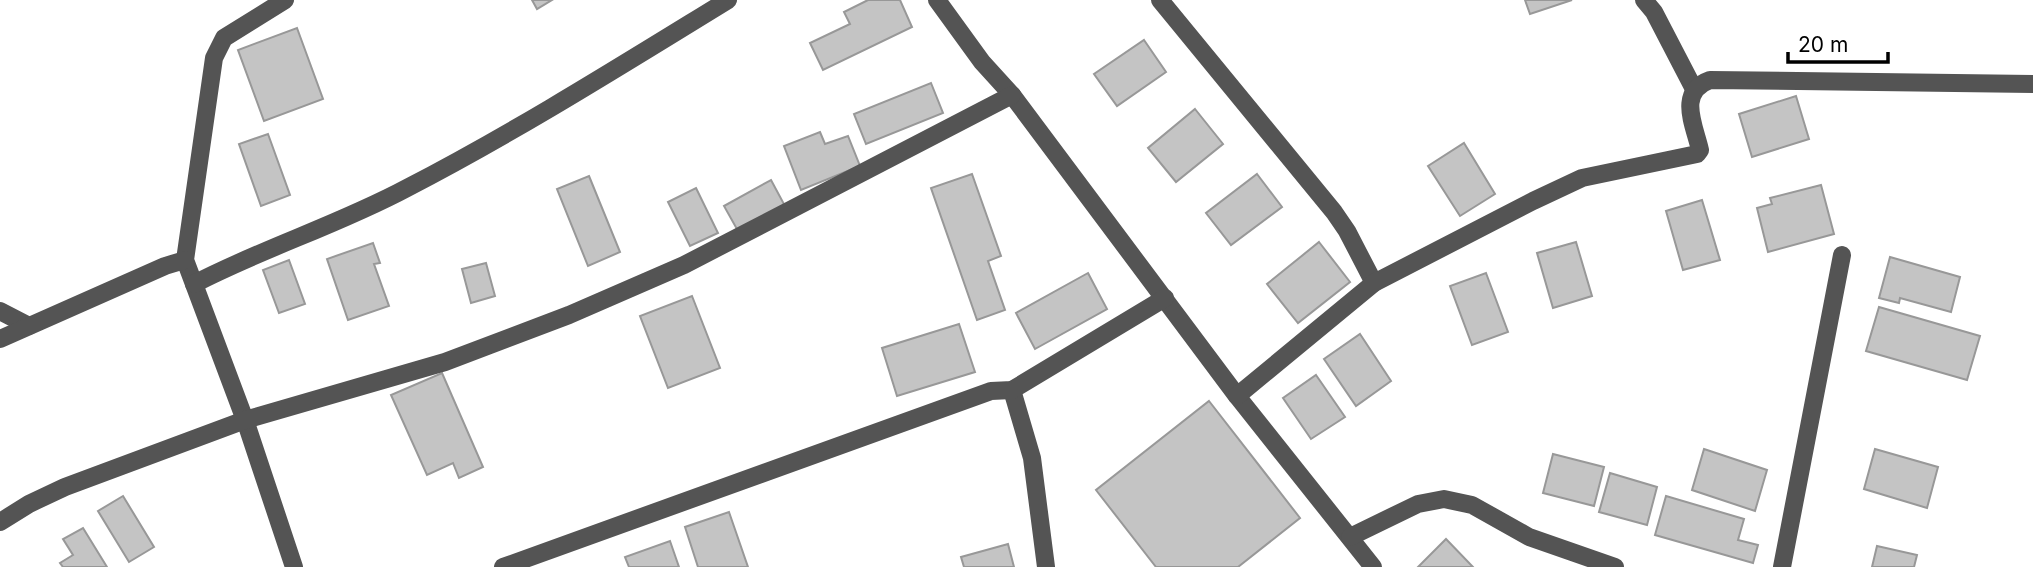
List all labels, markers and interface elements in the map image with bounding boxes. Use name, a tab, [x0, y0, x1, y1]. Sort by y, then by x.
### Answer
scale bar	[1788, 21, 1888, 65]
text: 20 m	[1798, 32, 1848, 57]

